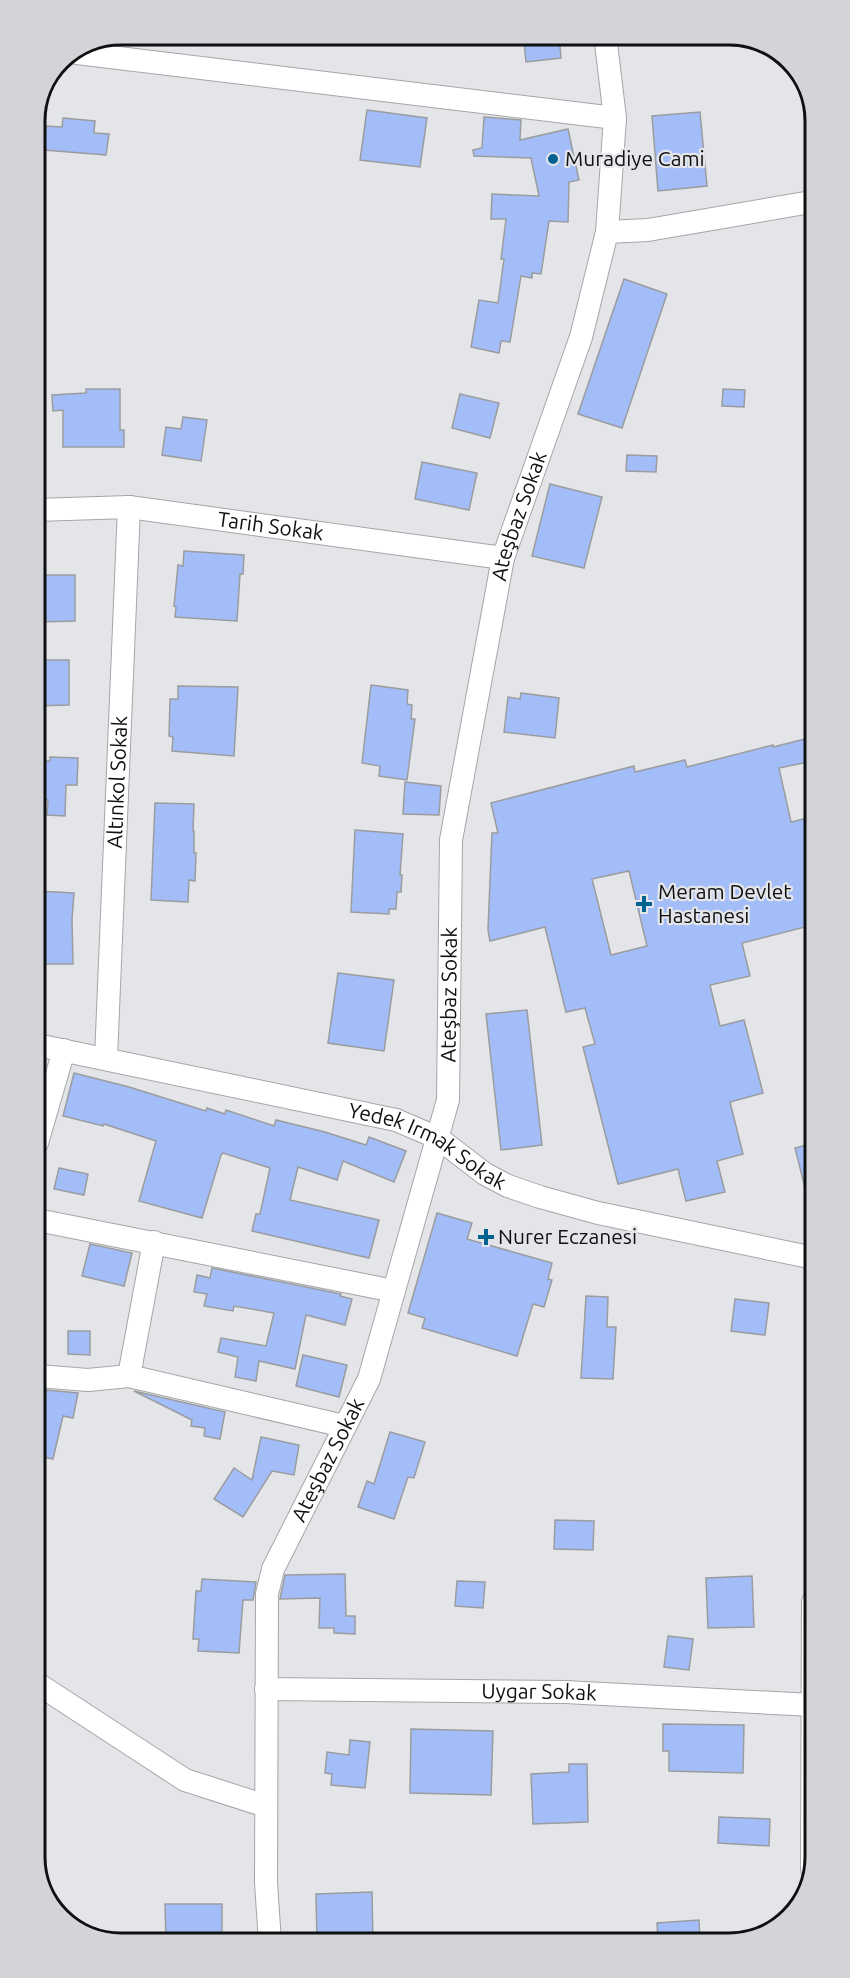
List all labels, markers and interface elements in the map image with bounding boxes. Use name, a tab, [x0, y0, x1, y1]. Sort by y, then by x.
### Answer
place label: Muradiye Cami	[565, 146, 705, 170]
marker: Muradiye Cami	[546, 152, 560, 166]
street label: Ateşbaz Sokak	[486, 447, 551, 583]
street label: Tarih Sokak	[216, 506, 326, 544]
street label: Altınkol Sokak	[102, 715, 131, 849]
place label: Meram Devlet Hastanesi	[658, 879, 792, 927]
marker: Meram Devlet Hastanesi	[635, 895, 653, 913]
street label: Ateşbaz Sokak	[435, 926, 461, 1063]
street label: Yedek Irmak Sokak	[346, 1097, 511, 1194]
place label: Nurer Eczanesi	[498, 1224, 637, 1248]
marker: Nurer Eczanesi	[479, 1230, 493, 1244]
street label: Ateşbaz Sokak	[286, 1393, 369, 1525]
street label: Uygar Sokak	[481, 1678, 598, 1705]

